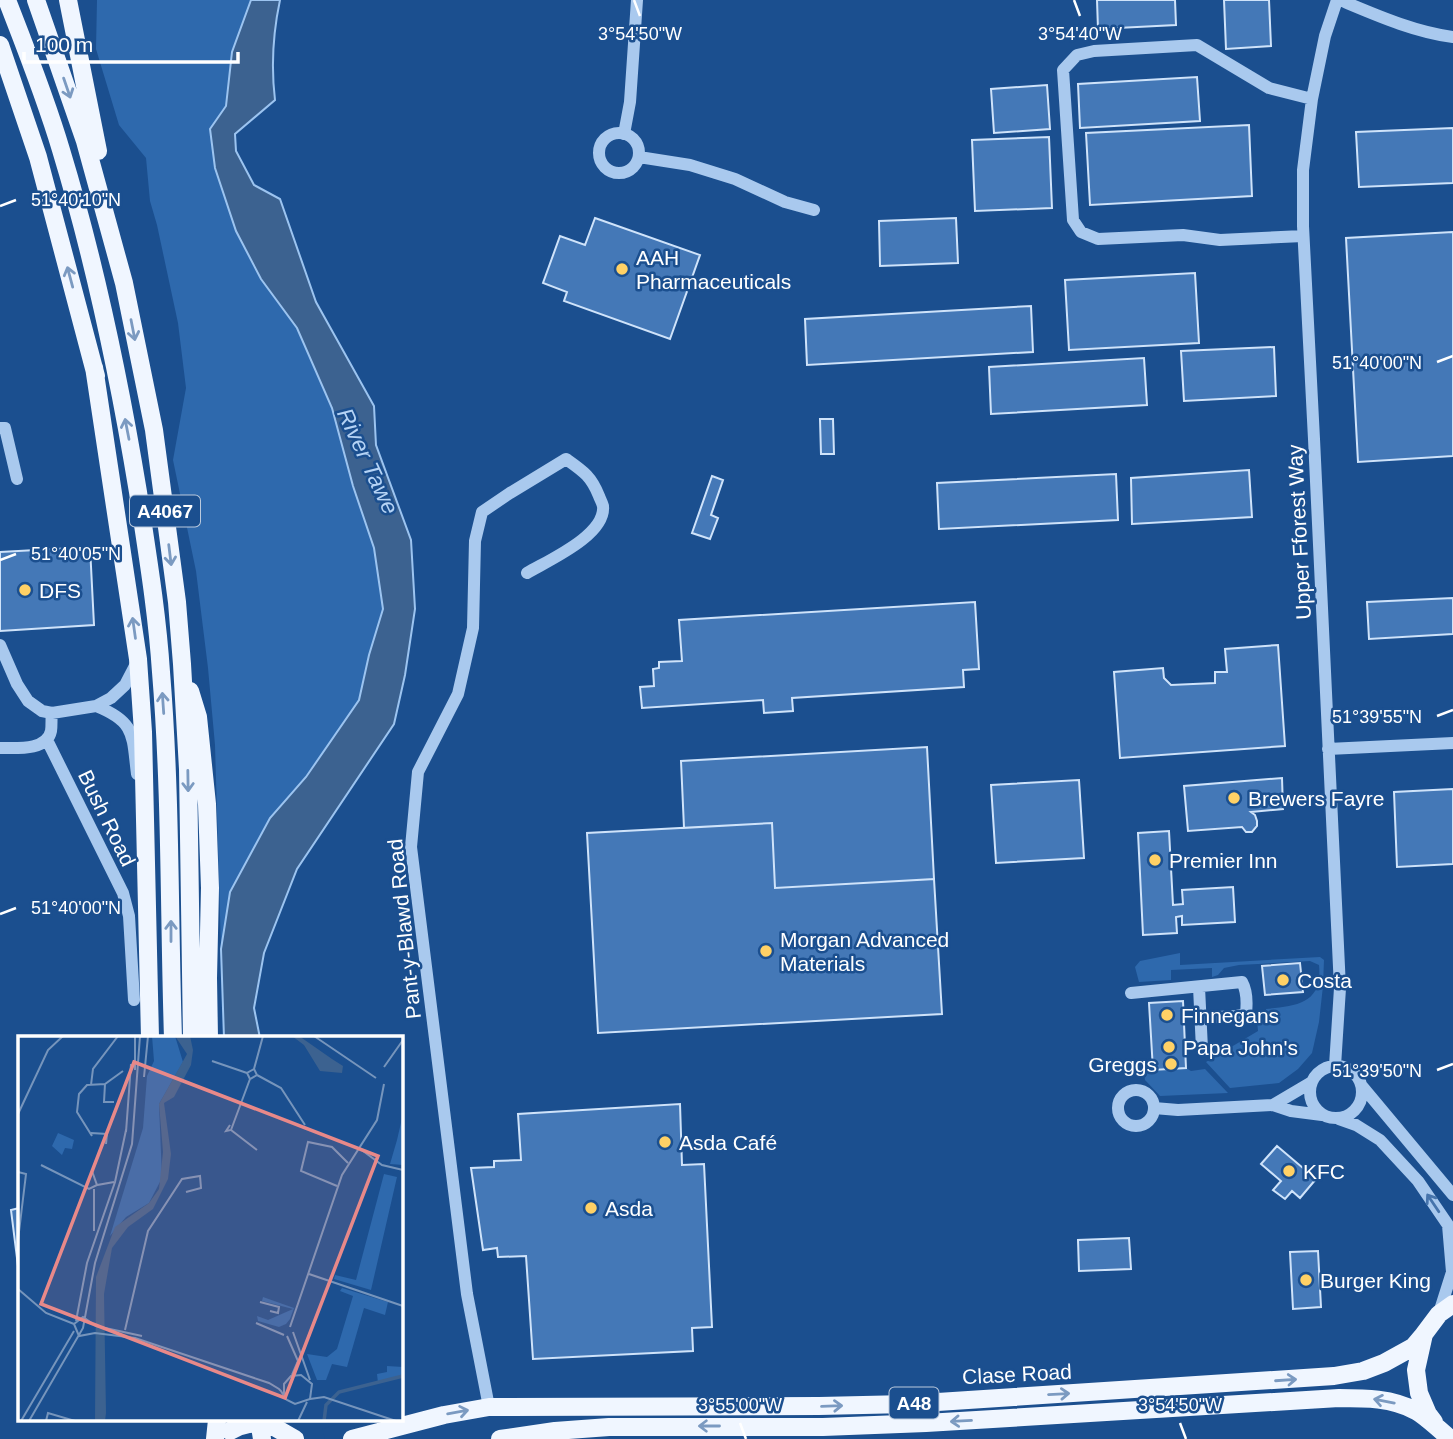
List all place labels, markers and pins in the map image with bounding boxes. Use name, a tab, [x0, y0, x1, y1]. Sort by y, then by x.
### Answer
place label: AAH Pharmaceuticals	[636, 246, 791, 293]
marker: AAH Pharmaceuticals	[614, 261, 630, 277]
place label: DFS	[39, 579, 81, 602]
marker: DFS	[17, 582, 33, 598]
place label: Brewers Fayre	[1248, 787, 1385, 810]
marker: Brewers Fayre	[1226, 790, 1242, 806]
place label: Premier Inn	[1169, 849, 1278, 872]
marker: Premier Inn	[1147, 852, 1163, 868]
place label: Morgan Advanced Materials	[780, 928, 949, 975]
marker: Morgan Advanced Materials	[758, 943, 774, 959]
place label: Costa	[1297, 969, 1352, 992]
marker: Costa	[1275, 972, 1291, 988]
place label: Finnegans	[1181, 1004, 1279, 1027]
marker: Finnegans	[1159, 1007, 1175, 1023]
place label: Papa John's	[1183, 1036, 1298, 1059]
marker: Papa John's	[1161, 1039, 1177, 1055]
place label: Greggs	[1088, 1053, 1157, 1076]
marker: Greggs	[1163, 1056, 1179, 1072]
place label: Asda Café	[679, 1131, 777, 1154]
marker: Asda Café	[657, 1134, 673, 1150]
place label: KFC	[1303, 1160, 1345, 1183]
marker: KFC	[1281, 1163, 1297, 1179]
place label: Asda	[605, 1197, 653, 1220]
marker: Asda	[583, 1200, 599, 1216]
place label: Burger King	[1320, 1269, 1431, 1292]
marker: Burger King	[1298, 1272, 1314, 1288]

